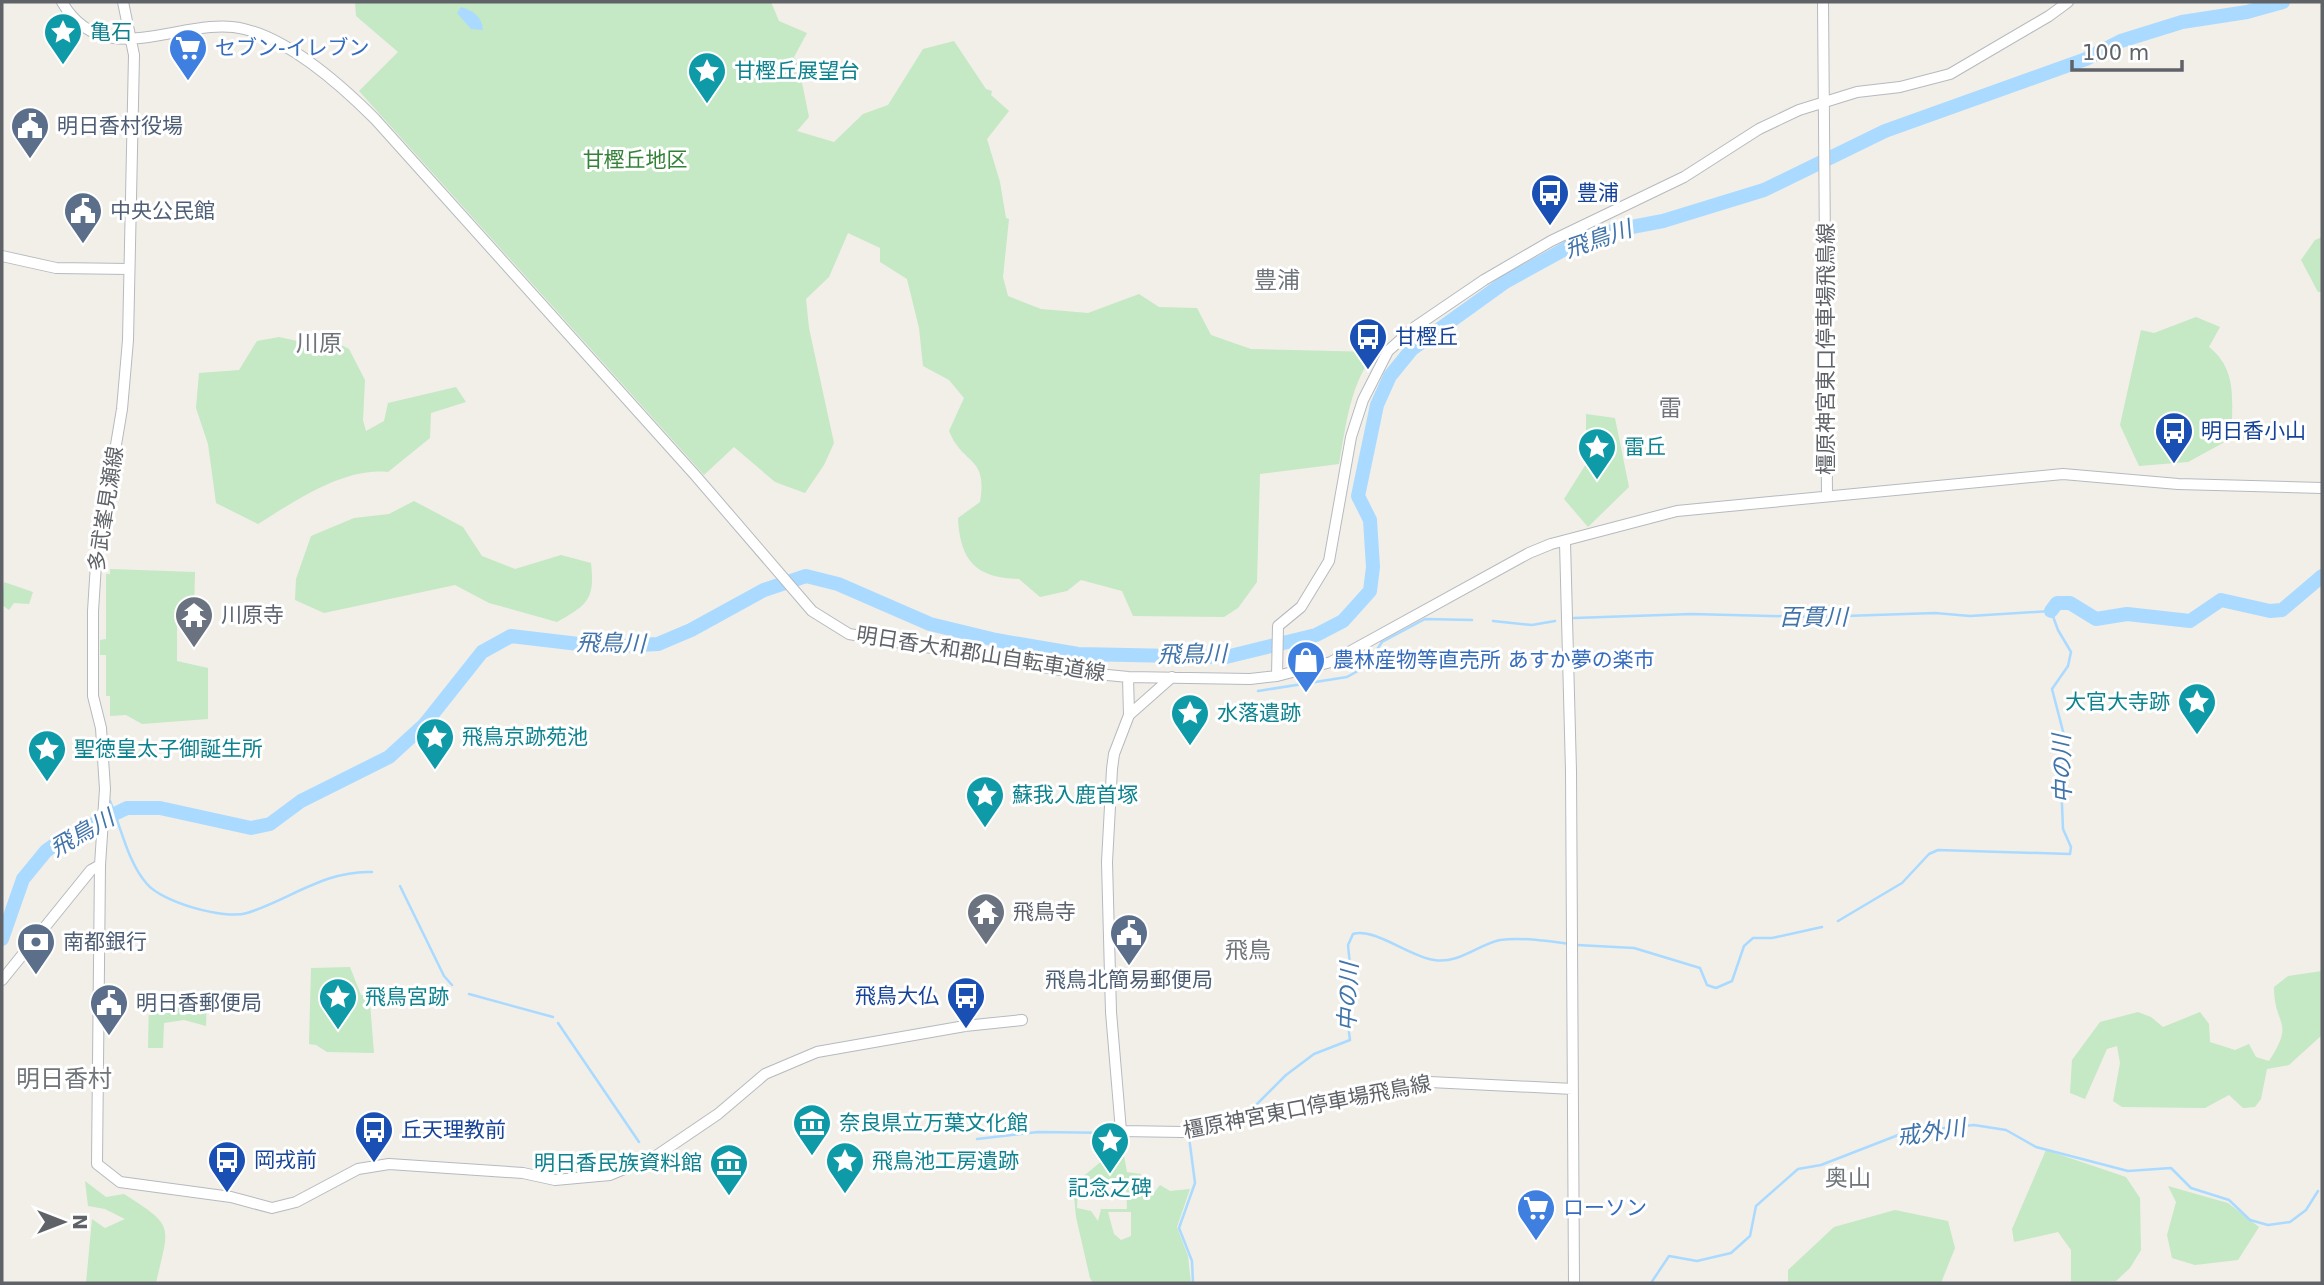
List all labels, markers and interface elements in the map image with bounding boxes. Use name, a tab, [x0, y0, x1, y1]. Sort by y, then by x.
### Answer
place icon: 亀石	[42, 11, 84, 66]
place label: 亀石	[90, 20, 132, 44]
supermarket icon: セブン-イレブン	[167, 27, 209, 82]
scale bar	[2072, 28, 2182, 72]
place label: セブン-イレブン	[215, 36, 370, 60]
text: 100 m	[2082, 41, 2149, 65]
place icon: 甘樫丘展望台	[686, 50, 728, 105]
place label: 甘樫丘展望台	[734, 59, 860, 83]
public building icon: 明日香村役場	[9, 105, 51, 160]
place label: 明日香村役場	[57, 114, 183, 138]
park label: 甘樫丘地区	[583, 148, 688, 172]
bus stop icon: 豊浦	[1529, 172, 1571, 227]
place label: 豊浦	[1577, 181, 1619, 205]
public building icon: 中央公民館	[62, 190, 104, 245]
place label: 中央公民館	[110, 199, 215, 223]
water label: 飛鳥川	[1561, 214, 1638, 263]
street label: 橿原神宮東口停車場飛鳥線	[1814, 223, 1838, 475]
district label: 豊浦	[1254, 267, 1300, 293]
bus stop icon: 甘樫丘	[1347, 316, 1389, 371]
place label: 甘樫丘	[1395, 325, 1458, 349]
district label: 川原	[296, 330, 342, 356]
district label: 雷	[1659, 395, 1682, 421]
bus stop icon: 明日香小山	[2153, 410, 2195, 465]
place label: 明日香小山	[2201, 419, 2306, 443]
place icon: 雷丘	[1576, 426, 1618, 481]
place label: 雷丘	[1624, 435, 1666, 459]
street label: 多武峯見瀬線	[84, 445, 128, 573]
temple icon: 川原寺	[173, 594, 215, 649]
place label: 川原寺	[221, 603, 284, 627]
water label: 百貫川	[1779, 604, 1851, 630]
street label: 明日香大和郡山自転車道線	[855, 622, 1107, 686]
water label: 飛鳥川	[576, 629, 649, 657]
shop icon: 農林産物等直売所 あすか夢の楽市	[1285, 639, 1327, 694]
water label: 飛鳥川	[1157, 640, 1230, 668]
place label: 農林産物等直売所 あすか夢の楽市	[1333, 648, 1655, 672]
place icon: 大官大寺跡	[2176, 681, 2218, 736]
place label: 大官大寺跡	[2065, 690, 2170, 714]
place icon: 水落遺跡	[1169, 692, 1211, 747]
place label: 水落遺跡	[1217, 701, 1301, 725]
place icon: 飛鳥京跡苑池	[414, 716, 456, 771]
place label: 飛鳥京跡苑池	[462, 725, 588, 749]
place icon: 聖徳皇太子御誕生所	[26, 728, 68, 783]
water label: 中の川	[2048, 731, 2076, 804]
place label: 聖徳皇太子御誕生所	[74, 737, 263, 761]
place icon: 蘇我入鹿首塚	[964, 774, 1006, 829]
place label: 蘇我入鹿首塚	[1012, 783, 1138, 807]
water label: 飛鳥川	[46, 803, 121, 862]
temple icon: 飛鳥寺	[965, 891, 1007, 946]
place label: 飛鳥寺	[1013, 900, 1076, 924]
public building icon: 飛鳥北簡易郵便局	[1108, 912, 1150, 967]
bank icon: 南都銀行	[15, 921, 57, 976]
place label: 南都銀行	[63, 930, 147, 954]
district label: 飛鳥	[1225, 937, 1271, 963]
water label: 中の川	[1334, 959, 1362, 1032]
place label: 飛鳥北簡易郵便局	[1045, 968, 1213, 992]
bus stop icon: 飛鳥大仏	[945, 975, 987, 1030]
place icon: 飛鳥宮跡	[317, 976, 359, 1031]
public building icon: 明日香郵便局	[88, 982, 130, 1037]
place label: 飛鳥大仏	[855, 984, 939, 1008]
place label: 飛鳥宮跡	[365, 985, 449, 1009]
place label: 明日香郵便局	[136, 991, 262, 1015]
district label: 明日香村	[16, 1065, 112, 1093]
street label: 橿原神宮東口停車場飛鳥線	[1181, 1071, 1433, 1143]
museum icon: 奈良県立万葉文化館	[791, 1102, 833, 1157]
bus stop icon: 丘天理教前	[353, 1109, 395, 1164]
place label: 奈良県立万葉文化館	[839, 1111, 1028, 1135]
water label: 戒外川	[1895, 1114, 1970, 1150]
place label: 丘天理教前	[401, 1118, 506, 1142]
place icon: 記念之碑	[1089, 1120, 1131, 1175]
bus stop icon: 岡戎前	[206, 1139, 248, 1194]
place icon: 飛鳥池工房遺跡	[824, 1140, 866, 1195]
museum icon: 明日香民族資料館	[708, 1142, 750, 1197]
place label: 岡戎前	[254, 1148, 317, 1172]
place label: 飛鳥池工房遺跡	[872, 1149, 1019, 1173]
place label: 明日香民族資料館	[534, 1151, 702, 1175]
district label: 奥山	[1825, 1165, 1871, 1191]
place label: 記念之碑	[1068, 1176, 1152, 1200]
north arrow	[28, 1187, 98, 1257]
supermarket icon: ローソン	[1515, 1187, 1557, 1242]
place label: ローソン	[1563, 1196, 1647, 1220]
text: N	[69, 1214, 91, 1230]

